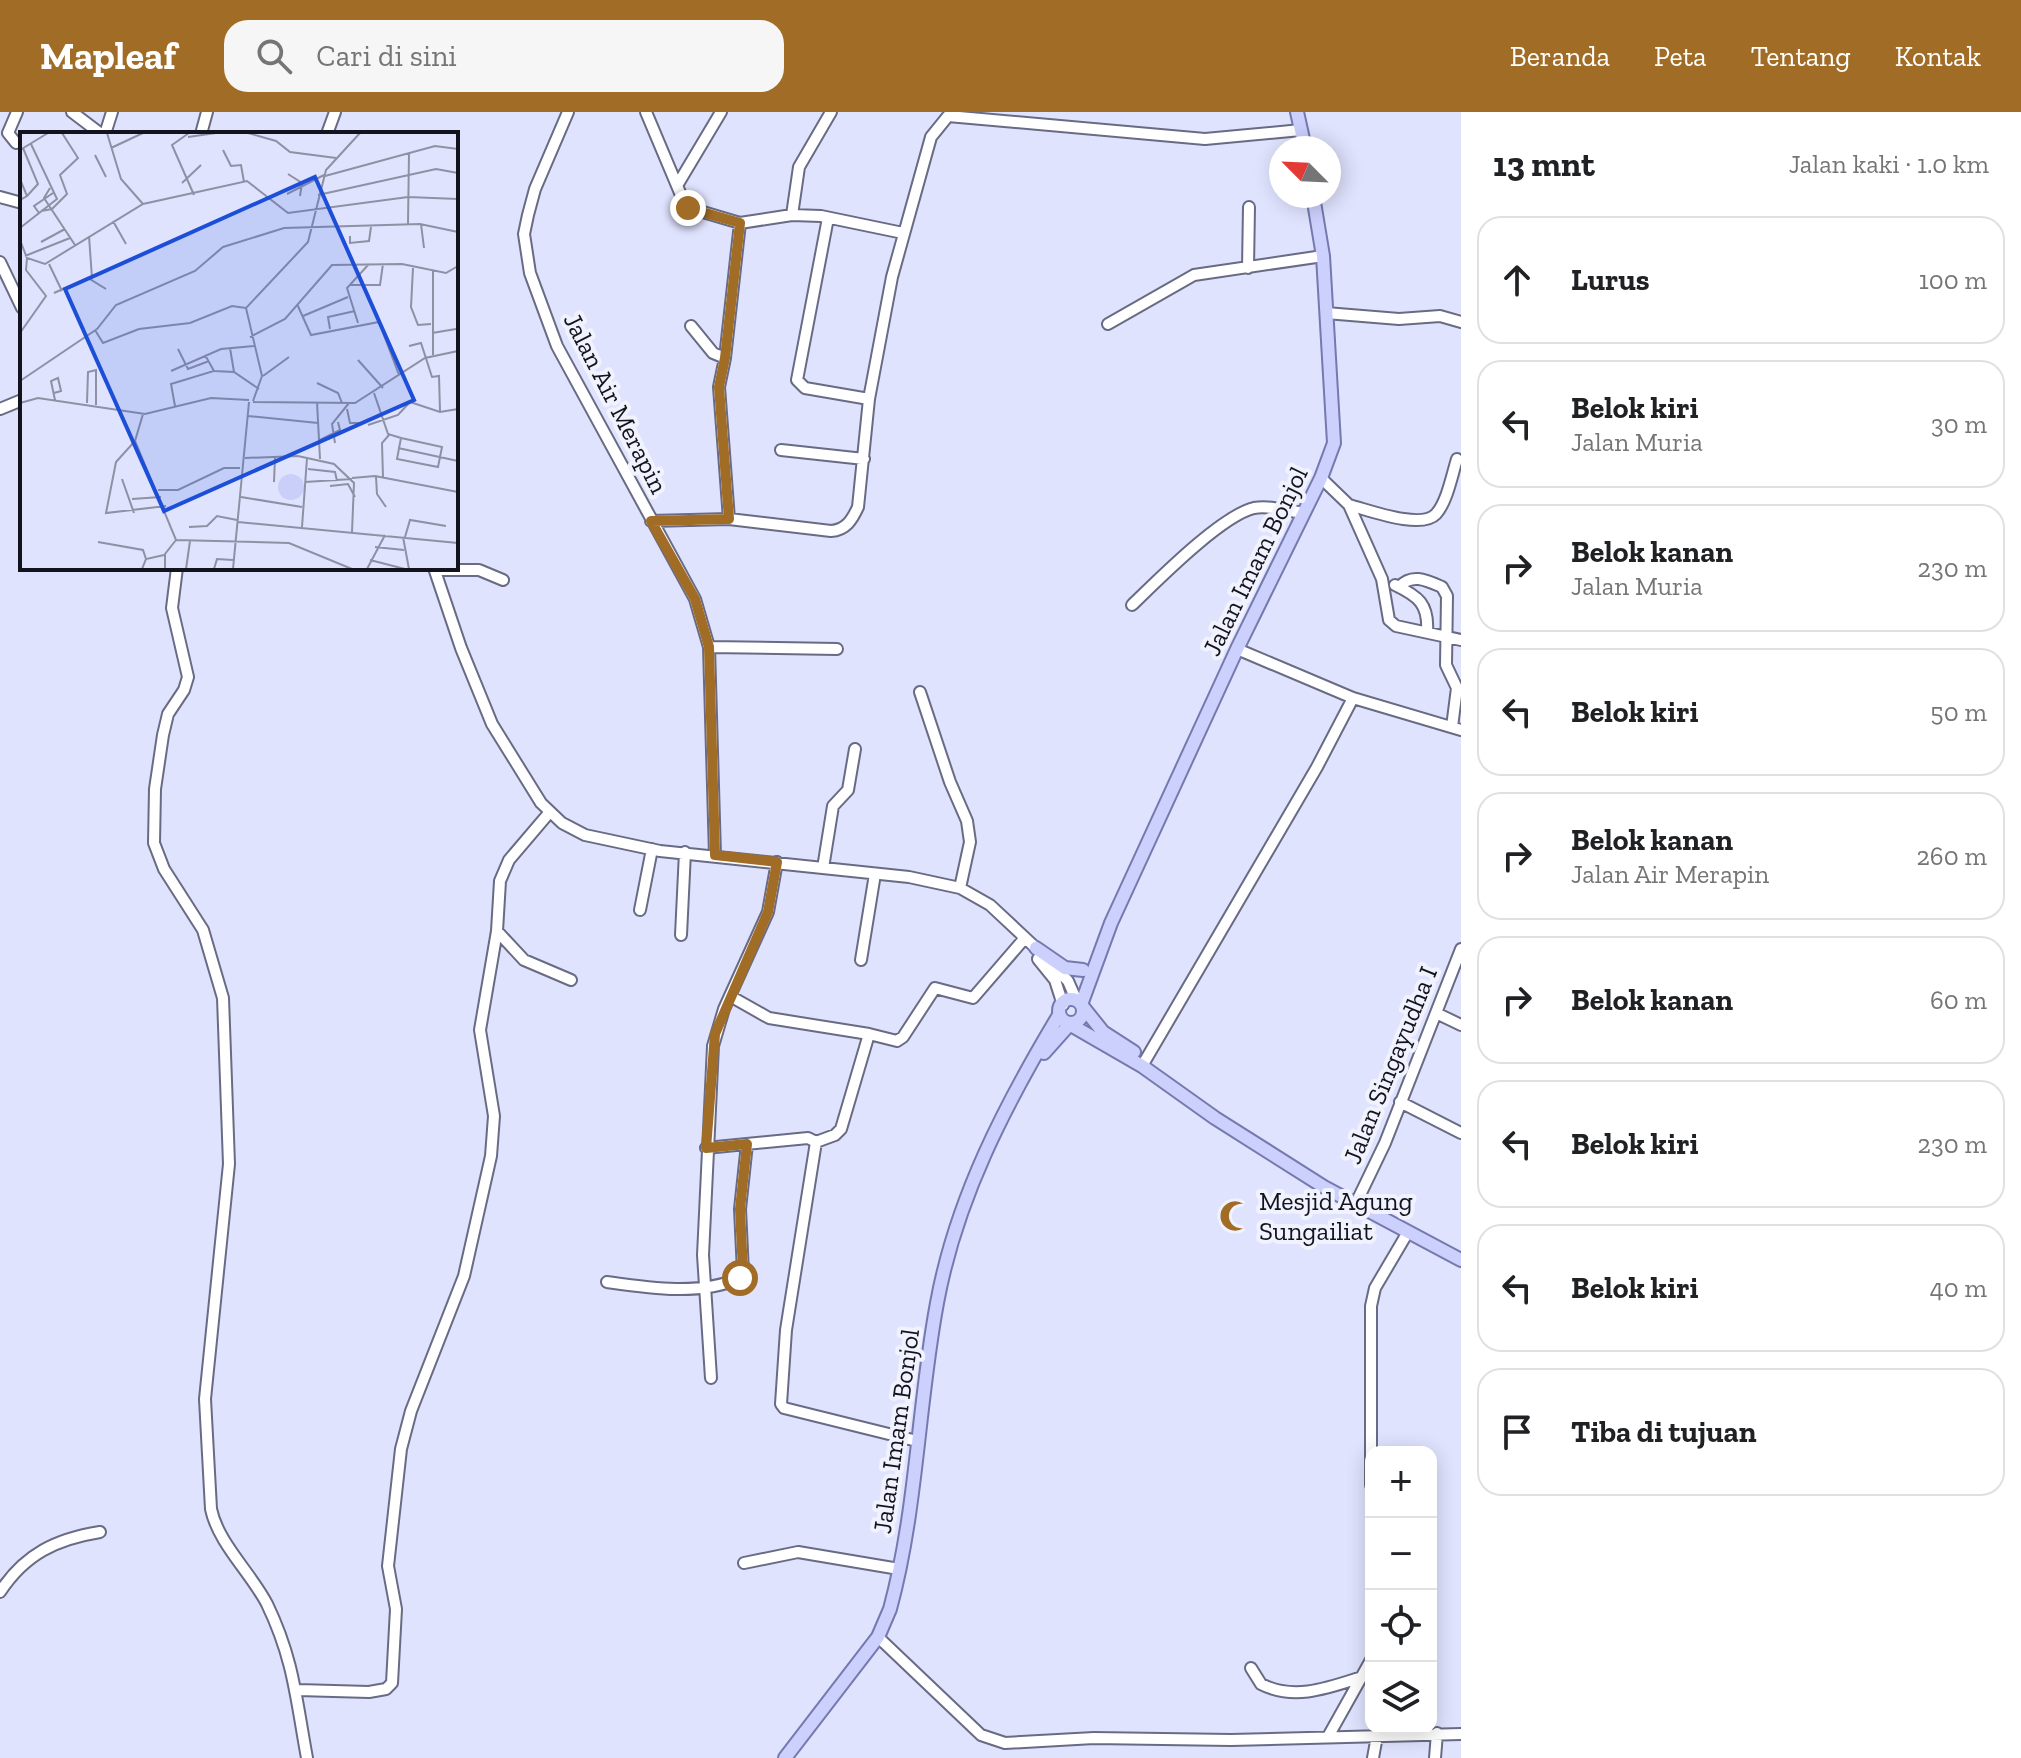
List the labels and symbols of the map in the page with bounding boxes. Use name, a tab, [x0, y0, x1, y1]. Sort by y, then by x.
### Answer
inset map	[20, 132, 458, 570]
north arrow	[1269, 136, 1341, 208]
route end	[670, 190, 706, 226]
street label: Jalan Air Merapin	[557, 307, 675, 499]
street label: Jalan Imam Bonjol	[1195, 461, 1315, 661]
street label: Jalan Singayudha I	[1336, 962, 1444, 1168]
place label: Mesjid Agung Sungailiat	[1259, 1185, 1413, 1247]
mosque icon: Mesjid Agung Sungailiat	[1218, 1199, 1252, 1233]
route start	[722, 1260, 758, 1296]
street label: Jalan Imam Bonjol	[866, 1326, 926, 1535]

